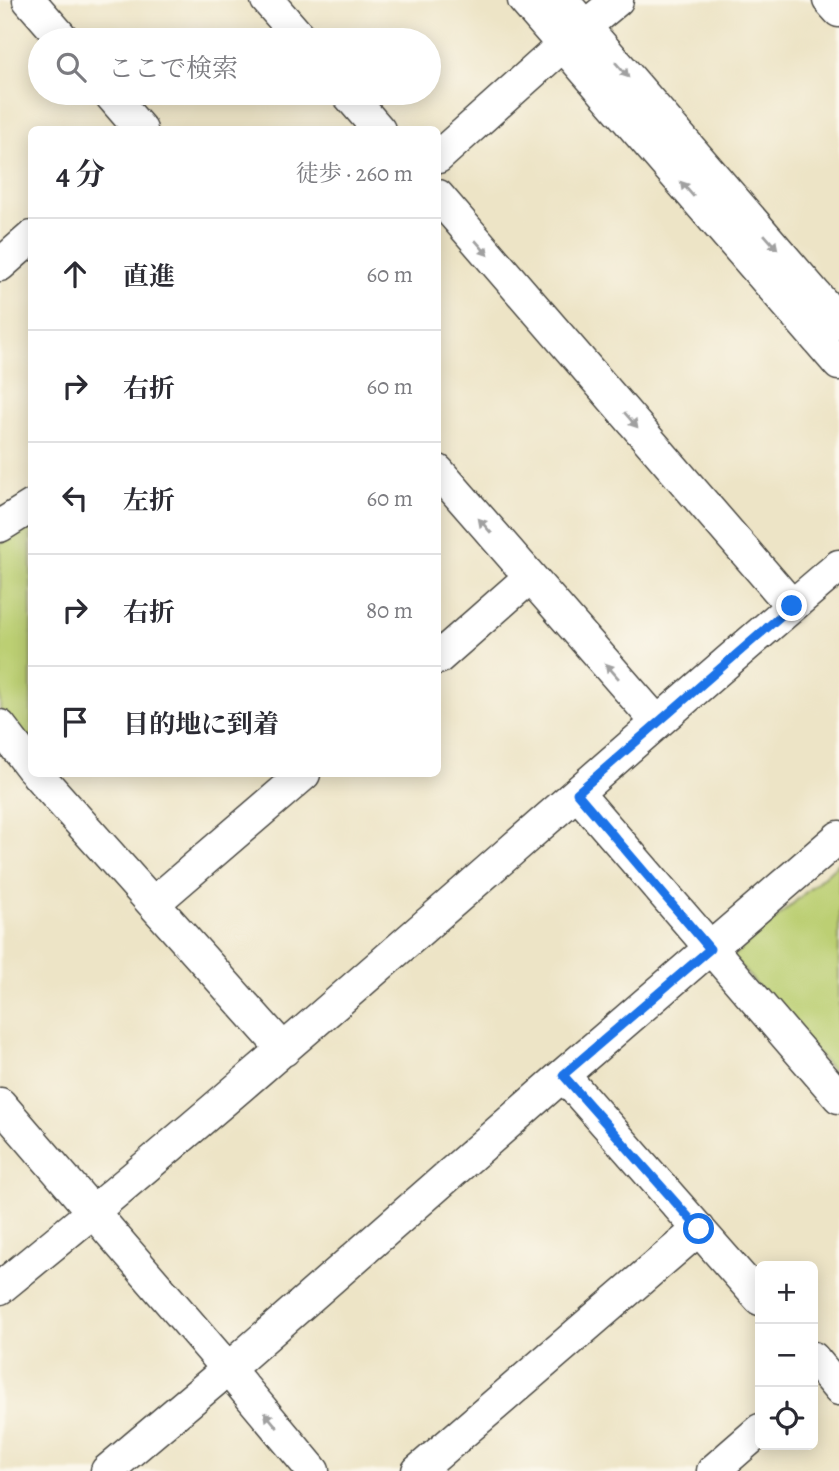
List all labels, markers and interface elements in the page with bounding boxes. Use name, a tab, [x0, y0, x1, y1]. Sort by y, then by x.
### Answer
search box	[28, 28, 441, 105]
icon: search	[52, 48, 90, 86]
text: ここで検索	[108, 51, 238, 86]
one-way arrow	[614, 61, 630, 79]
text: 4 分	[56, 154, 105, 194]
text: 徒歩 · 260 m	[296, 158, 413, 189]
one-way arrow	[680, 180, 695, 197]
one-way arrow	[763, 234, 778, 251]
one-way arrow	[474, 239, 490, 257]
icon: ahead	[56, 255, 94, 293]
text: 直進	[123, 259, 175, 294]
text: 60 m	[366, 259, 413, 290]
icon: right	[56, 367, 94, 405]
text: 右折	[123, 371, 175, 406]
text: 60 m	[366, 371, 413, 402]
one-way arrow	[623, 411, 639, 429]
icon: left	[56, 479, 94, 517]
text: 左折	[123, 483, 175, 518]
text: 60 m	[366, 483, 413, 514]
one-way arrow	[477, 517, 493, 535]
route end	[776, 590, 807, 621]
icon: right	[56, 591, 94, 629]
text: 右折	[123, 595, 175, 630]
text: 80 m	[366, 595, 413, 626]
one-way arrow	[605, 663, 621, 680]
icon: arrive	[56, 703, 94, 741]
text: 目的地に到着	[123, 707, 279, 742]
route start	[683, 1213, 714, 1244]
map controls	[755, 1261, 818, 1450]
button: +	[755, 1261, 818, 1324]
button: −	[755, 1324, 818, 1387]
button: locate	[755, 1387, 818, 1450]
one-way arrow	[264, 1411, 279, 1428]

